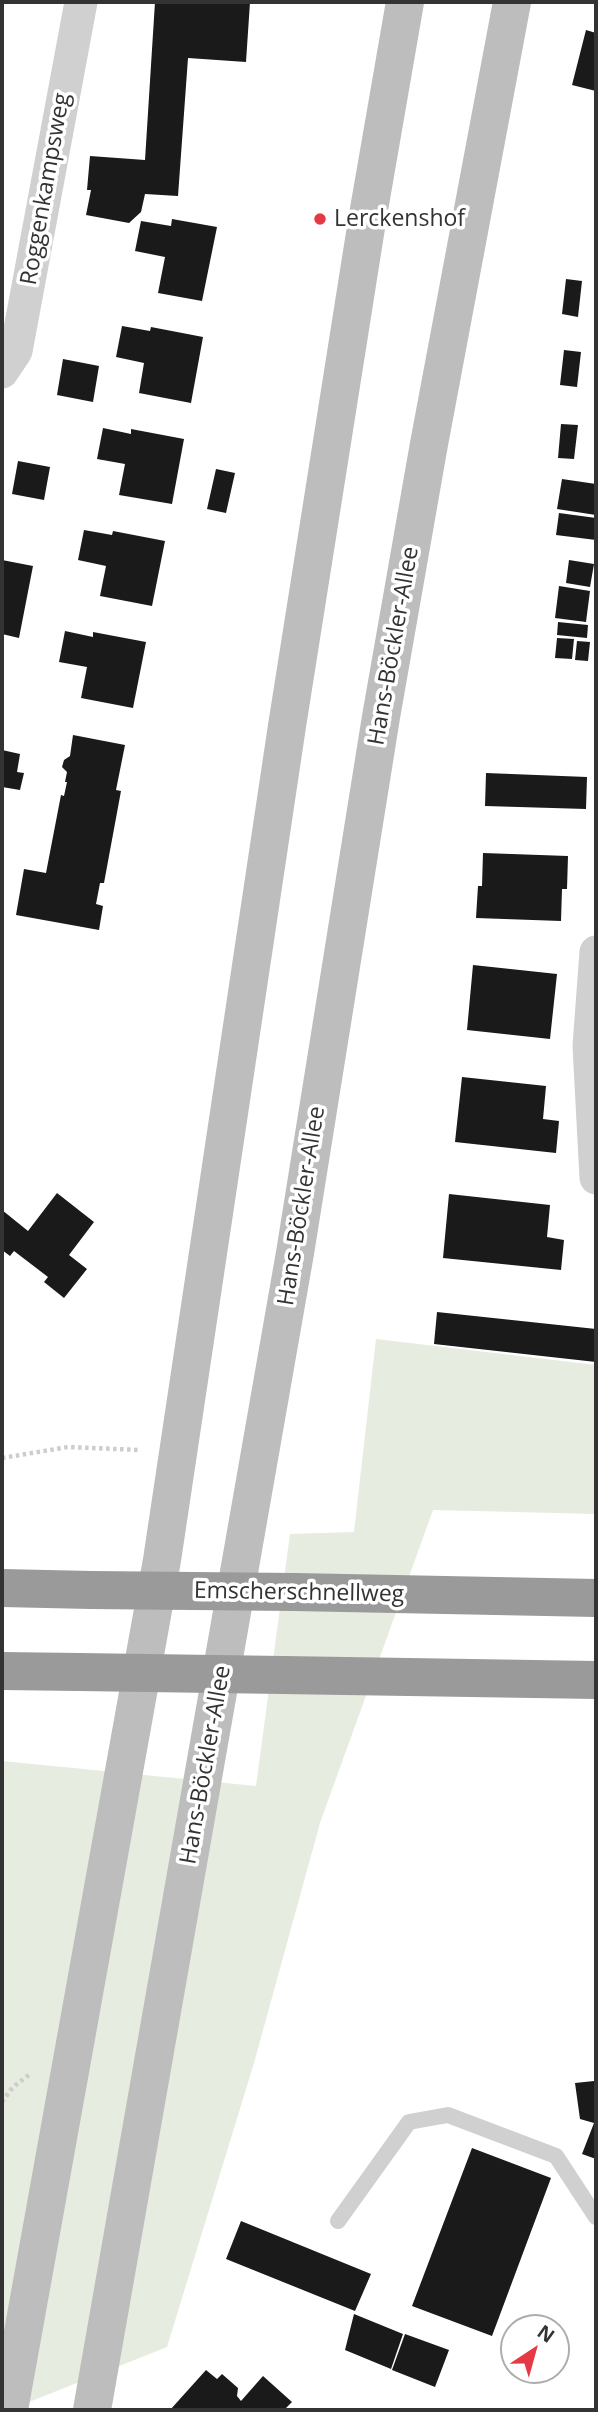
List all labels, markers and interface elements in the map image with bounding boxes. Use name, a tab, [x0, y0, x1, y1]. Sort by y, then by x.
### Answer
street label: Roggenkampsweg	[16, 91, 76, 287]
place label: Lerckenshof	[334, 205, 465, 233]
marker: Lerckenshof	[312, 211, 328, 227]
street label: Hans-Böckler-Allee	[363, 544, 425, 748]
street label: Hans-Böckler-Allee	[273, 1104, 331, 1308]
street label: Emscherschnellweg	[194, 1577, 404, 1609]
street label: Hans-Böckler-Allee	[175, 1663, 237, 1867]
north arrow	[500, 2314, 570, 2384]
text: N	[532, 2319, 560, 2349]

